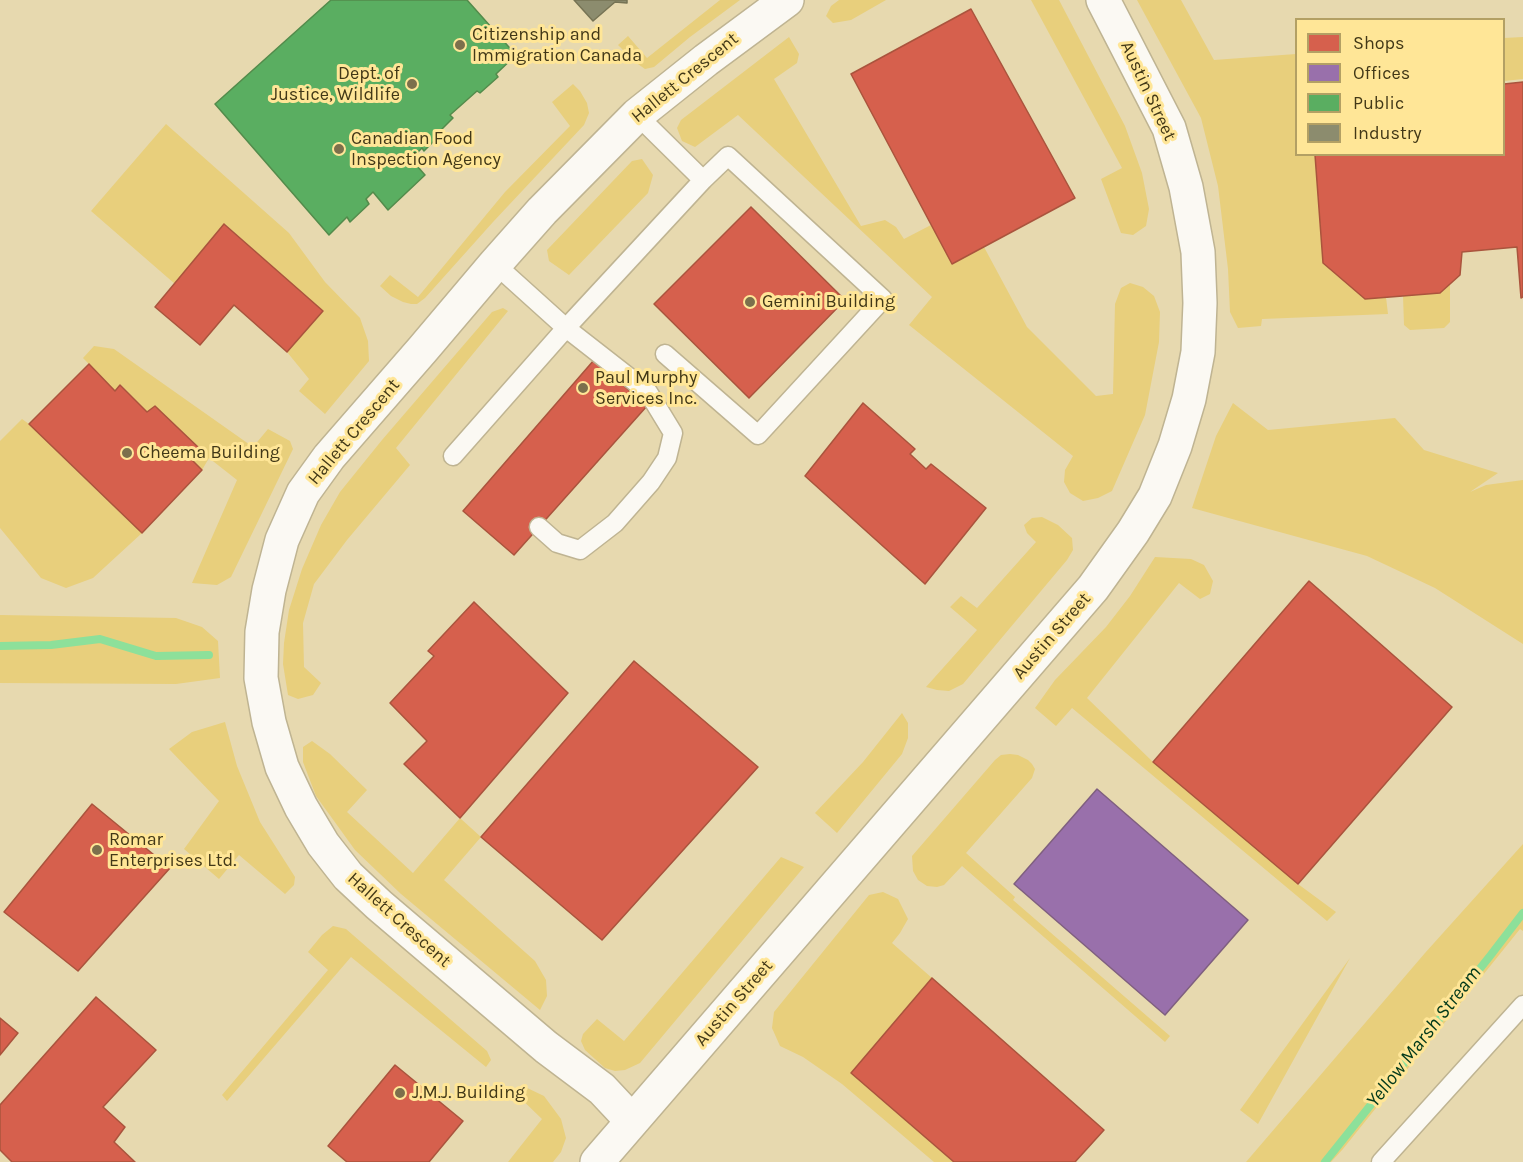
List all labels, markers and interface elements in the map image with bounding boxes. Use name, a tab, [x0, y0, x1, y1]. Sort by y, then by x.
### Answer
legend	[1295, 18, 1505, 156]
place label: Citizenship and Immigration Canada	[472, 24, 642, 66]
street label: Hallett Crescent	[627, 28, 743, 128]
text: Shops	[1353, 32, 1405, 54]
marker: Citizenship and Immigration Canada	[453, 38, 467, 52]
street label: Austin Street	[1116, 38, 1180, 144]
text: Offices	[1353, 62, 1410, 84]
place label: Dept. of Justice, Wildlife	[271, 63, 400, 106]
marker: Dept. of Justice, Wildlife	[405, 77, 419, 91]
text: Public	[1353, 92, 1404, 114]
text: Industry	[1353, 122, 1422, 144]
place label: Canadian Food Inspection Agency	[351, 128, 501, 170]
marker: Canadian Food Inspection Agency	[332, 142, 346, 156]
place label: Gemini Building	[762, 291, 895, 313]
marker: Gemini Building	[743, 295, 757, 309]
place label: Paul Murphy Services Inc.	[595, 367, 698, 410]
street label: Hallett Crescent	[303, 375, 405, 489]
marker: Paul Murphy Services Inc.	[576, 381, 590, 395]
place label: Cheema Building	[139, 442, 280, 464]
marker: Cheema Building	[120, 446, 134, 460]
street label: Austin Street	[1009, 588, 1095, 684]
place label: Romar Enterprises Ltd.	[109, 829, 236, 872]
marker: Romar Enterprises Ltd.	[90, 843, 104, 857]
street label: Hallett Crescent	[343, 868, 455, 972]
street label: Austin Street	[691, 955, 777, 1051]
water label: Yellow Marsh Stream	[1361, 962, 1487, 1112]
place label: J.M.J. Building	[412, 1082, 525, 1104]
marker: J.M.J. Building	[393, 1086, 407, 1100]

